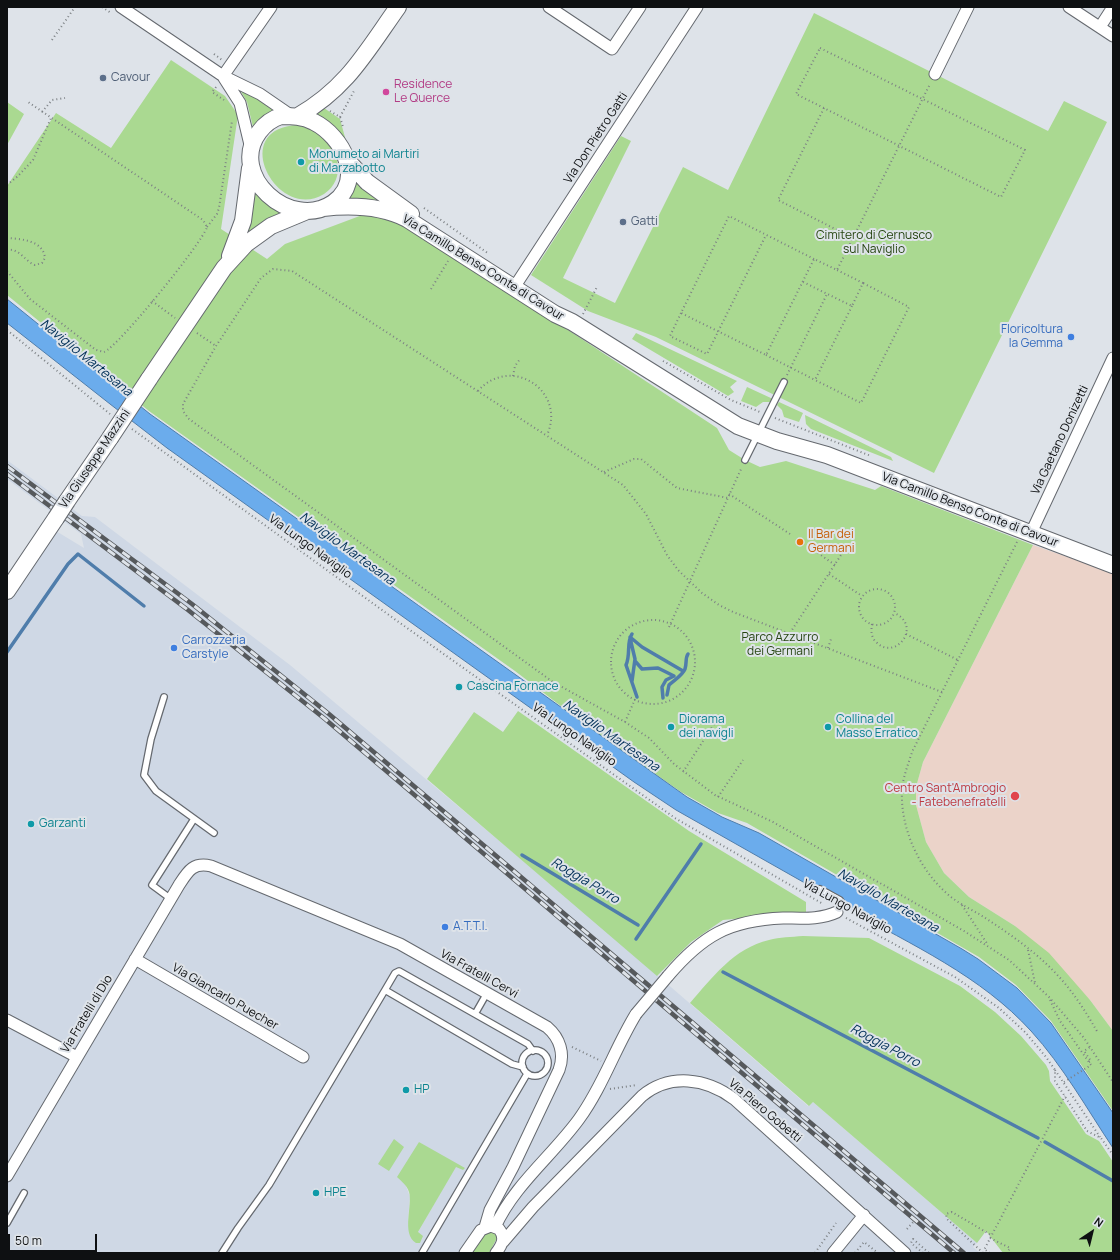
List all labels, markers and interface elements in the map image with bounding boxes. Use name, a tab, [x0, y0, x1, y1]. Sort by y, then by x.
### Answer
place label: Cavour	[111, 71, 150, 85]
marker: Cavour	[98, 73, 108, 83]
place label: Residence Le Querce	[394, 78, 452, 106]
marker: Residence Le Querce	[381, 87, 391, 97]
street label: Via Don Pietro Gatti	[561, 90, 631, 186]
place label: Monumeto ai Martiri di Marzabotto	[309, 148, 419, 176]
marker: Monumeto ai Martiri di Marzabotto	[296, 157, 306, 167]
street label: Via Camillo Benso Conte di Cavour	[400, 212, 566, 324]
place label: Gatti	[631, 215, 658, 229]
marker: Gatti	[618, 217, 628, 227]
park label: Cimitero di Cernusco sul Naviglio	[816, 229, 932, 257]
water label: Naviglio Martesana	[37, 316, 135, 400]
place label: Floricoltura la Gemma	[1001, 323, 1063, 351]
marker: Floricoltura la Gemma	[1066, 332, 1076, 342]
street label: Via Gaetano Donizetti	[1028, 383, 1092, 497]
street label: Via Giuseppe Mazzini	[57, 407, 133, 511]
street label: Via Camillo Benso Conte di Cavour	[880, 470, 1060, 550]
water label: Naviglio Martesana	[296, 509, 398, 589]
street label: Via Lungo Naviglio	[266, 512, 354, 582]
place label: Il Bar dei Germani	[808, 528, 855, 556]
marker: Il Bar dei Germani	[795, 537, 805, 547]
park label: Parco Azzurro dei Germani	[742, 631, 818, 659]
place label: Carrozzeria Carstyle	[182, 634, 246, 662]
marker: Carrozzeria Carstyle	[169, 643, 179, 653]
place label: Cascina Fornace	[467, 680, 559, 694]
marker: Cascina Fornace	[454, 682, 464, 692]
water label: Naviglio Martesana	[560, 697, 662, 775]
street label: Via Lungo Naviglio	[529, 701, 619, 769]
place label: Diorama dei navigli	[679, 713, 733, 741]
place label: Collina del Masso Erratico	[836, 713, 918, 741]
marker: Diorama dei navigli	[666, 722, 676, 732]
marker: Collina del Masso Erratico	[823, 722, 833, 732]
place label: Centro Sant'Ambrogio - Fatebenefratelli	[885, 782, 1006, 810]
marker: Centro Sant'Ambrogio - Fatebenefratelli	[1009, 790, 1021, 802]
place label: Garzanti	[39, 817, 86, 831]
marker: Garzanti	[26, 819, 36, 829]
water label: Roggia Porro	[548, 855, 622, 907]
water label: Naviglio Martesana	[835, 866, 941, 936]
street label: Via Lungo Naviglio	[800, 877, 894, 937]
place label: A.T.T.I.	[453, 920, 487, 934]
marker: A.T.T.I.	[440, 922, 450, 932]
street label: Via Fratelli Cervi	[438, 947, 520, 1001]
street label: Via Giancarlo Puecher	[169, 961, 281, 1033]
street label: Via Fratelli di Dio	[58, 972, 116, 1056]
water label: Roggia Porro	[848, 1021, 922, 1071]
street label: Via Piero Gobetti	[726, 1076, 804, 1146]
place label: HP	[414, 1083, 429, 1097]
marker: HP	[401, 1085, 411, 1095]
place label: HPE	[324, 1186, 346, 1200]
marker: HPE	[311, 1188, 321, 1198]
north arrow	[1072, 1212, 1112, 1252]
text: N	[1092, 1213, 1107, 1230]
scale bar	[10, 1226, 99, 1252]
text: 50 m	[15, 1232, 42, 1249]

